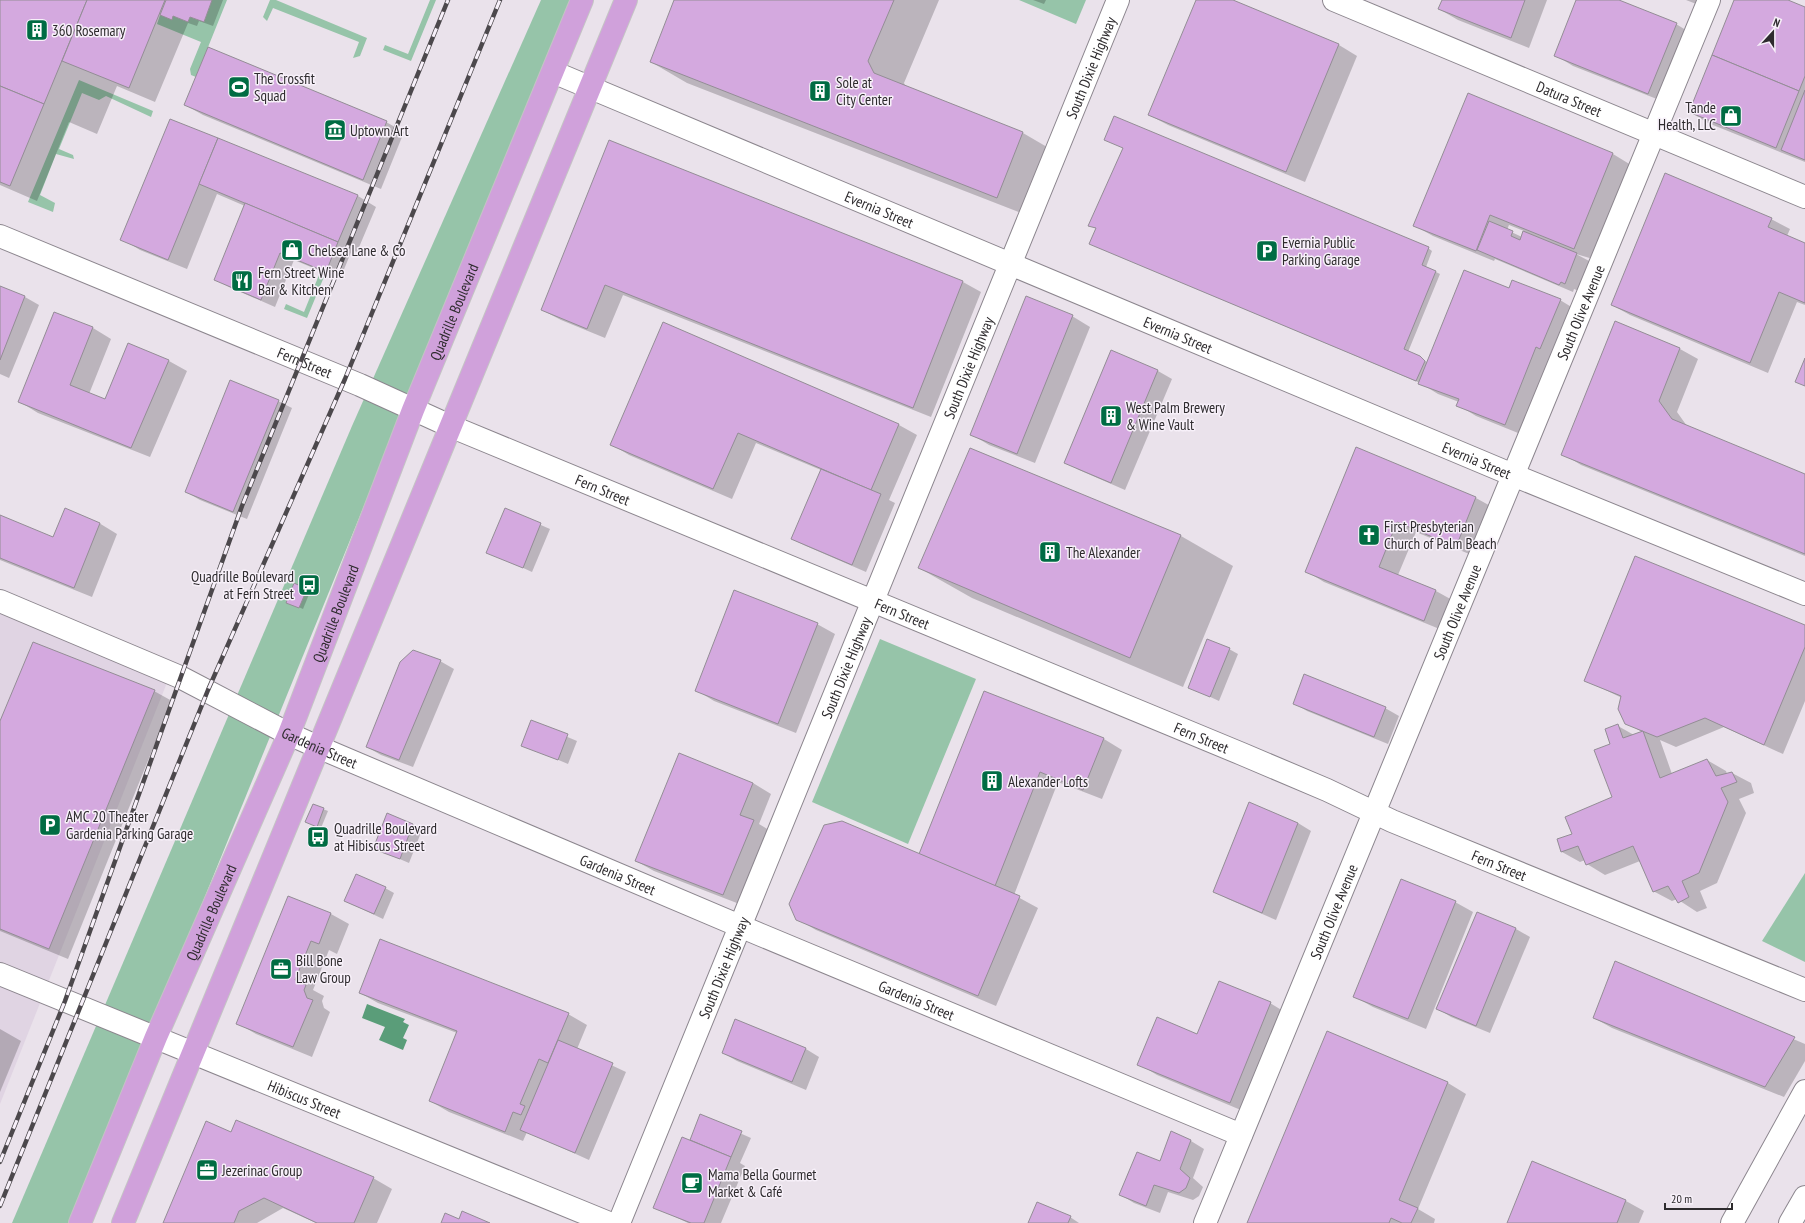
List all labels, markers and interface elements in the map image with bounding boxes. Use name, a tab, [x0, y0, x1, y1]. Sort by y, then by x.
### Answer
north arrow	[1753, 12, 1793, 52]
street label: South Dixie Highway	[1061, 13, 1120, 121]
text: N	[1771, 15, 1782, 30]
building icon: 360 Rosemary	[24, 17, 50, 43]
place label: 360 Rosemary	[52, 21, 126, 40]
place label: The Crossfit Squad	[254, 69, 315, 105]
place label: Sole at City Center	[836, 73, 893, 109]
sports icon: The Crossfit Squad	[226, 74, 252, 100]
street label: Datura Street	[1534, 76, 1605, 120]
building icon: Sole at City Center	[807, 78, 833, 104]
place label: Tande Health, LLC	[1658, 98, 1716, 134]
shop icon: Tande Health, LLC	[1718, 103, 1744, 129]
museum icon: Uptown Art	[322, 117, 348, 143]
place label: Uptown Art	[350, 121, 409, 140]
street label: Evernia Street	[842, 186, 917, 232]
place label: Evernia Public Parking Garage	[1282, 233, 1360, 269]
shop icon: Chelsea Lane & Co	[279, 237, 305, 263]
parking icon: Evernia Public Parking Garage	[1254, 238, 1280, 264]
place label: Chelsea Lane & Co	[308, 241, 406, 260]
street label: Quadrille Boulevard	[425, 261, 482, 363]
street label: South Olive Avenue	[1552, 262, 1608, 363]
place label: Fern Street Wine Bar & Kitchen	[258, 263, 344, 299]
restaurant icon: Fern Street Wine Bar & Kitchen	[229, 268, 255, 294]
street label: Evernia Street	[1141, 312, 1215, 357]
street label: South Dixie Highway	[939, 313, 997, 421]
street label: Fern Street	[275, 342, 335, 382]
place label: West Palm Brewery & Wine Vault	[1126, 398, 1225, 434]
building icon: West Palm Brewery & Wine Vault	[1098, 403, 1124, 429]
street label: Evernia Street	[1440, 437, 1514, 483]
street label: Fern Street	[573, 470, 633, 509]
place label: First Presbyterian Church of Palm Beach	[1384, 517, 1497, 553]
church icon: First Presbyterian Church of Palm Beach	[1356, 522, 1382, 548]
building icon: The Alexander	[1037, 539, 1063, 565]
place label: The Alexander	[1066, 543, 1141, 562]
street label: South Olive Avenue	[1429, 561, 1485, 662]
street label: Quadrille Boulevard	[308, 562, 362, 665]
place label: Quadrille Boulevard at Fern Street	[191, 567, 294, 603]
bus stop icon: Quadrille Boulevard at Fern Street	[296, 572, 322, 598]
street label: Fern Street	[872, 594, 932, 633]
street label: South Dixie Highway	[816, 613, 875, 721]
street label: Fern Street	[1171, 717, 1232, 757]
street label: Gardenia Street	[279, 723, 360, 772]
building icon: Alexander Lofts	[979, 768, 1005, 794]
place label: Alexander Lofts	[1008, 772, 1088, 791]
place label: AMC 20 Theater Gardenia Parking Garage	[66, 807, 193, 843]
parking icon: AMC 20 Theater Gardenia Parking Garage	[37, 812, 63, 838]
place label: Quadrille Boulevard at Hibiscus Street	[334, 819, 437, 855]
bus stop icon: Quadrille Boulevard at Hibiscus Street	[305, 824, 331, 850]
street label: Fern Street	[1469, 845, 1529, 885]
street label: Gardenia Street	[577, 850, 659, 899]
street label: Quadrille Boulevard	[181, 861, 240, 963]
street label: South Olive Avenue	[1305, 861, 1361, 962]
street label: South Dixie Highway	[694, 913, 753, 1021]
place label: Bill Bone Law Group	[296, 951, 351, 987]
office icon: Bill Bone Law Group	[268, 956, 294, 982]
street label: Gardenia Street	[876, 976, 957, 1024]
street label: Hibiscus Street	[265, 1075, 344, 1122]
office icon: Jezerinac Group	[194, 1157, 220, 1183]
place label: Jezerinac Group	[221, 1161, 302, 1180]
place label: Mama Bella Gourmet Market & Café	[708, 1165, 817, 1201]
cafe icon: Mama Bella Gourmet Market & Café	[679, 1170, 705, 1196]
scale bar	[1665, 1185, 1732, 1211]
text: 20 m	[1671, 1191, 1692, 1206]

